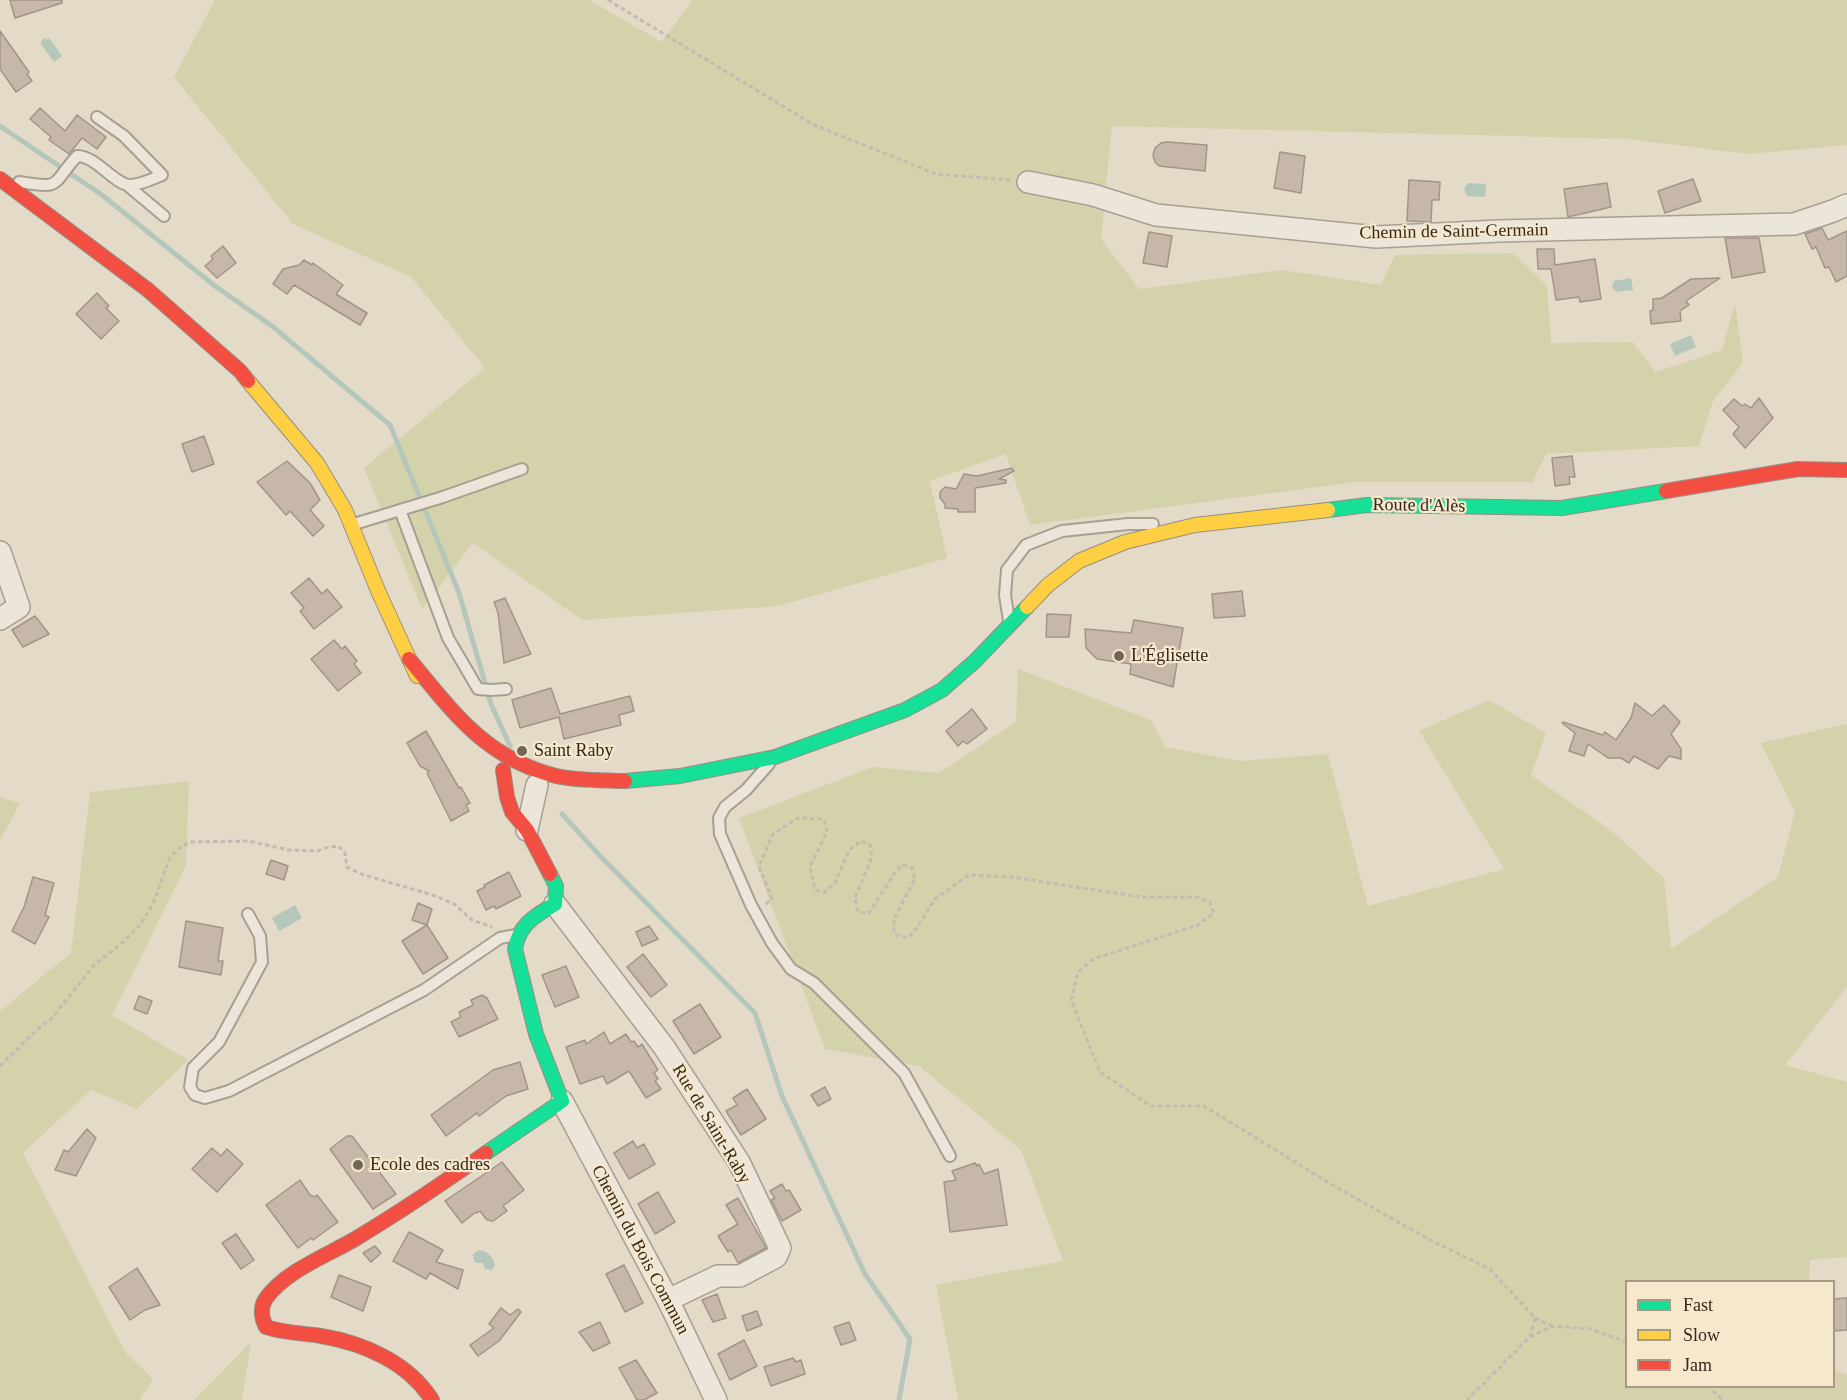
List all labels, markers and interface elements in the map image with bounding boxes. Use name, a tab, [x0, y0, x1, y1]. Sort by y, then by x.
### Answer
street label: Chemin de Saint-Germain	[1359, 220, 1549, 244]
street label: Route d'Alès	[1372, 494, 1466, 518]
place label: L'Églisette	[1131, 645, 1208, 667]
marker: L'Églisette	[1112, 649, 1126, 663]
place label: Saint Raby	[534, 740, 613, 762]
marker: Saint Raby	[515, 744, 529, 758]
street label: Rue de Saint-Raby	[667, 1060, 755, 1188]
place label: Ecole des cadres	[370, 1154, 490, 1176]
marker: Ecole des cadres	[351, 1158, 365, 1172]
street label: Chemin du Bois Commun	[586, 1162, 694, 1338]
legend	[1625, 1280, 1835, 1388]
text: Fast	[1683, 1295, 1713, 1315]
text: Slow	[1683, 1325, 1720, 1345]
text: Jam	[1683, 1355, 1712, 1375]

